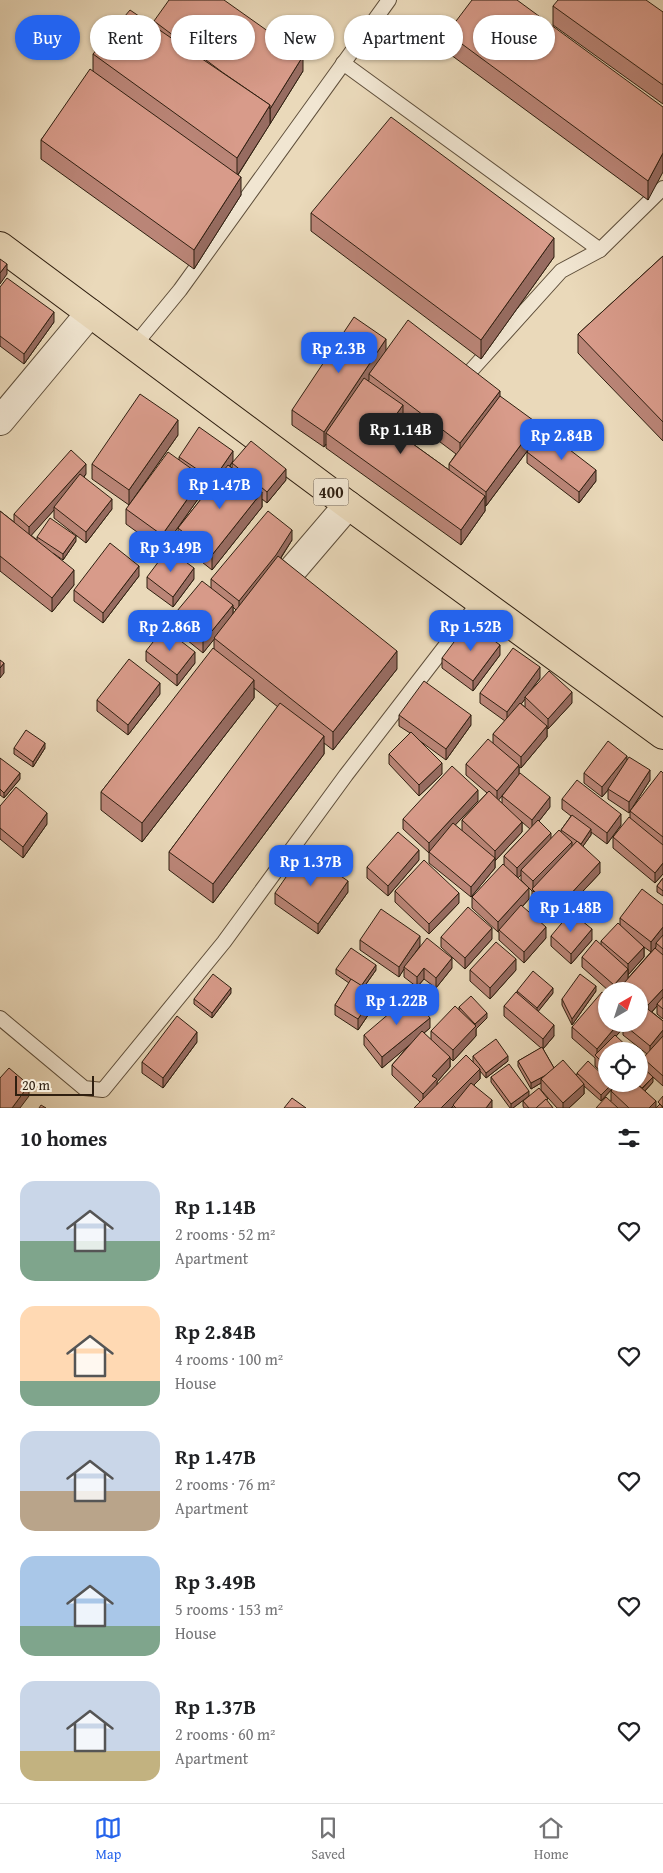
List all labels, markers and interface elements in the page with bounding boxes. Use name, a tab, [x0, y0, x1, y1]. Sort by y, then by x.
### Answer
chip: Buy	[15, 15, 80, 60]
chip: Rent	[90, 15, 161, 60]
chip: Filters	[171, 15, 255, 60]
chip: New	[265, 15, 334, 60]
chip: Apartment	[344, 15, 463, 60]
chip: House	[473, 15, 555, 60]
pin: Rp 2.3B	[293, 332, 385, 374]
text: Rp 2.3B	[312, 336, 366, 360]
pin: Rp 1.14B	[349, 412, 453, 455]
text: Rp 1.14B	[370, 417, 432, 441]
pin: Rp 2.84B	[510, 418, 614, 461]
text: Rp 2.84B	[531, 423, 593, 447]
pin: Rp 1.47B	[168, 468, 272, 510]
text: Rp 1.47B	[189, 472, 251, 496]
road number: 400	[314, 478, 348, 506]
pin: Rp 3.49B	[119, 530, 223, 573]
text: Rp 3.49B	[140, 535, 202, 559]
pin: Rp 2.86B	[118, 610, 222, 652]
pin: Rp 1.52B	[419, 610, 523, 652]
text: Rp 2.86B	[139, 614, 201, 638]
text: Rp 1.52B	[440, 614, 502, 638]
pin: Rp 1.37B	[259, 844, 363, 887]
text: Rp 1.37B	[280, 849, 342, 873]
pin: Rp 1.48B	[519, 890, 623, 933]
text: Rp 1.48B	[540, 895, 602, 919]
north arrow	[598, 982, 648, 1032]
map controls	[598, 982, 648, 1092]
pin: Rp 1.22B	[345, 984, 449, 1026]
text: Rp 1.22B	[366, 988, 428, 1012]
button: locate	[598, 1042, 648, 1092]
scale bar	[15, 1073, 94, 1096]
text: 20 m	[22, 1075, 50, 1095]
text: 10 homes	[20, 1123, 107, 1154]
icon: filters	[615, 1124, 643, 1152]
text: Rp 1.14B	[175, 1191, 256, 1222]
icon: home	[60, 1201, 120, 1261]
icon: heart	[615, 1217, 643, 1245]
text: 2 rooms · 52 m²	[175, 1222, 275, 1246]
text: Apartment	[175, 1246, 248, 1270]
text: Rp 2.84B	[175, 1316, 256, 1347]
icon: home	[60, 1326, 120, 1386]
icon: heart	[615, 1342, 643, 1370]
text: 4 rooms · 100 m²	[175, 1347, 283, 1371]
text: House	[175, 1371, 216, 1395]
text: Rp 1.47B	[175, 1441, 256, 1472]
icon: home	[60, 1451, 120, 1511]
icon: heart	[615, 1467, 643, 1495]
text: 2 rooms · 76 m²	[175, 1472, 275, 1496]
text: Apartment	[175, 1496, 248, 1520]
text: Rp 3.49B	[175, 1566, 256, 1597]
icon: home	[60, 1576, 120, 1636]
icon: heart	[615, 1592, 643, 1620]
text: 5 rooms · 153 m²	[175, 1597, 283, 1621]
text: House	[175, 1621, 216, 1645]
text: Rp 1.37B	[175, 1691, 256, 1722]
icon: home	[60, 1701, 120, 1761]
icon: heart	[615, 1717, 643, 1745]
text: 2 rooms · 60 m²	[175, 1722, 275, 1746]
text: Apartment	[175, 1746, 248, 1770]
tab: Map	[94, 1814, 122, 1864]
tab: Saved	[311, 1814, 345, 1864]
tab: Home	[534, 1814, 569, 1864]

